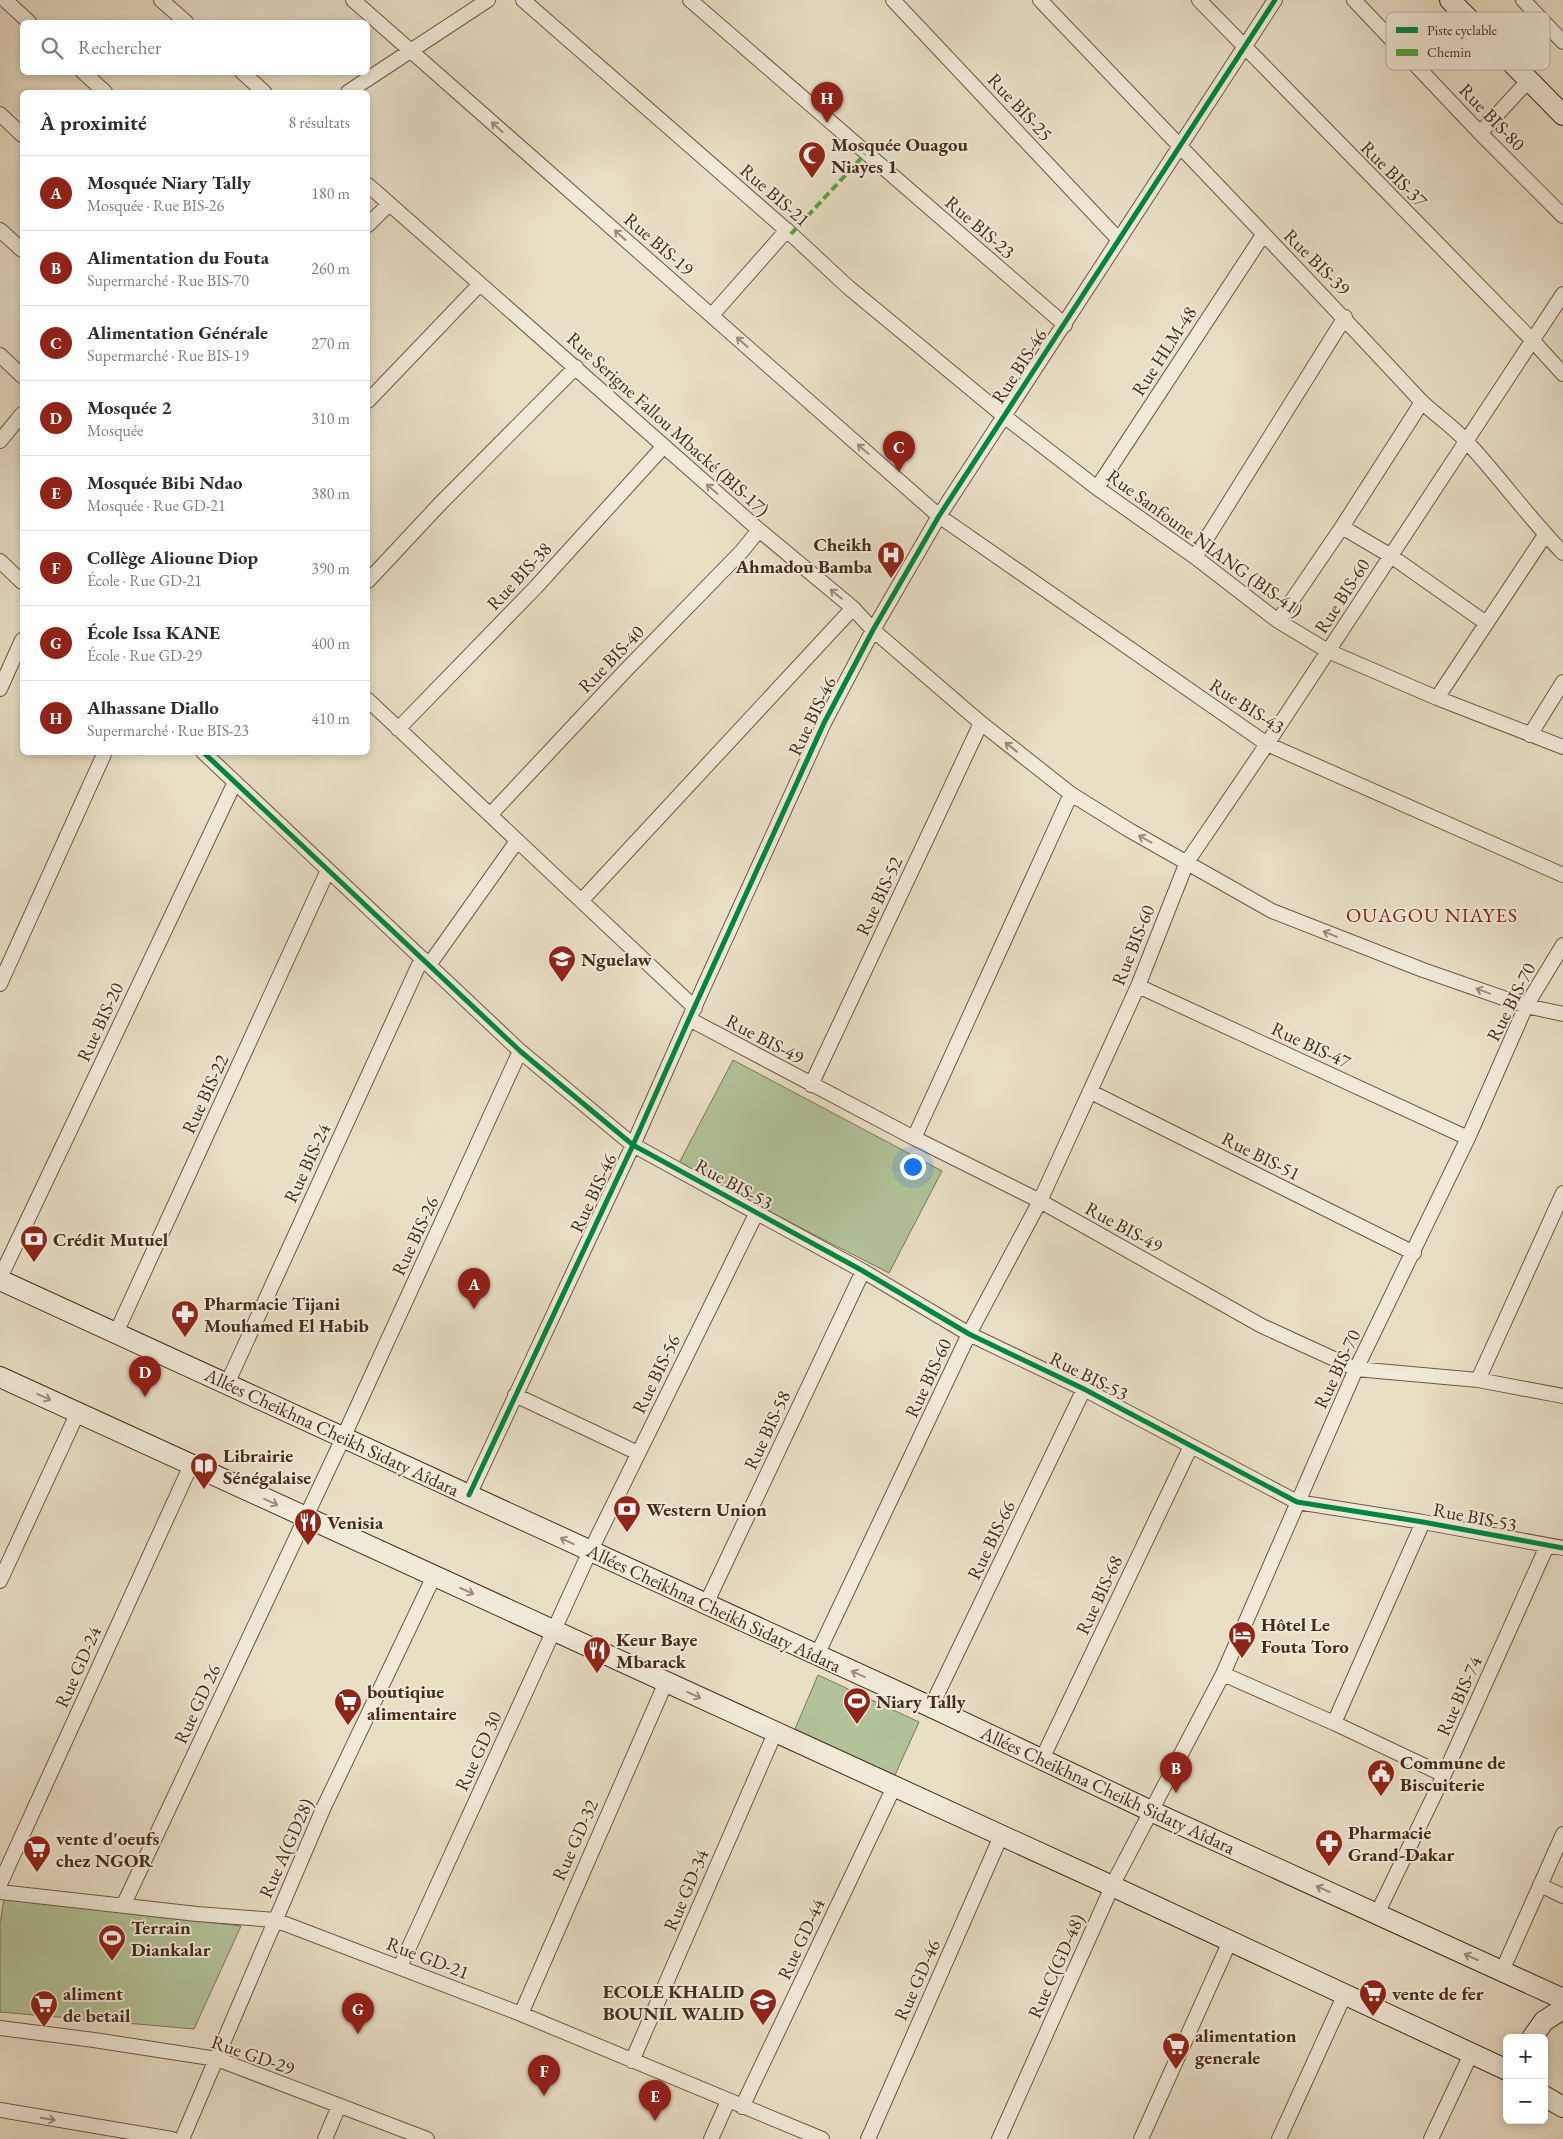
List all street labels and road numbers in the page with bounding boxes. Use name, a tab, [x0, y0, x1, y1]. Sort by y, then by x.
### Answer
street label: Rue BIS-25	[982, 68, 1058, 146]
street label: Rue BIS-80	[1454, 78, 1530, 156]
street label: Rue BIS-37	[1355, 135, 1433, 213]
street label: Rue BIS-21	[735, 158, 815, 232]
street label: Rue BIS-23	[940, 190, 1020, 264]
street label: Rue BIS-19	[619, 207, 699, 281]
street label: Rue BIS-39	[1278, 223, 1356, 301]
street label: Rue HLM-48	[1126, 301, 1202, 401]
street label: Rue BIS-46	[985, 324, 1053, 408]
street label: Rue Serigne Fallou Mbacké (BIS-17)	[561, 326, 775, 522]
street label: Rue Sanfoune NIANG (BIS-41)	[1102, 463, 1308, 623]
street label: Rue BIS-38	[481, 537, 557, 615]
street label: Rue BIS-60	[1308, 554, 1376, 638]
street label: Rue BIS-40	[573, 620, 649, 698]
street label: Rue BIS-46	[782, 672, 842, 760]
street label: Rue BIS-43	[1205, 672, 1289, 740]
street label: Rue BIS-52	[850, 852, 908, 940]
street label: Rue BIS-60	[1106, 901, 1160, 989]
street label: Rue BIS-70	[1481, 959, 1541, 1045]
street label: Rue BIS-20	[71, 978, 129, 1066]
street label: Rue BIS-49	[722, 1008, 808, 1070]
street label: Rue BIS-47	[1267, 1016, 1355, 1075]
street label: Rue BIS-22	[176, 1050, 234, 1138]
street label: Rue BIS-24	[278, 1119, 337, 1207]
street label: Rue BIS-51	[1218, 1126, 1304, 1186]
street label: Rue BIS-46	[564, 1149, 622, 1237]
street label: Rue BIS-53	[691, 1153, 777, 1215]
street label: Rue BIS-26	[386, 1192, 444, 1280]
street label: Rue BIS-49	[1081, 1196, 1167, 1258]
street label: Rue BIS-70	[1308, 1325, 1366, 1413]
street label: Rue BIS-56	[626, 1330, 686, 1418]
street label: Rue BIS-60	[899, 1334, 957, 1422]
street label: Rue BIS-53	[1046, 1346, 1132, 1406]
street label: Allées Cheikhna Cheikh Sidaty Aîdara	[200, 1362, 464, 1502]
street label: Rue BIS-58	[738, 1386, 796, 1474]
street label: Rue BIS-66	[961, 1496, 1021, 1584]
street label: Rue BIS-53	[1431, 1497, 1519, 1537]
street label: Allées Cheikhna Cheikh Sidaty Aîdara	[582, 1538, 846, 1678]
street label: Rue BIS-68	[1070, 1551, 1128, 1639]
street label: Rue GD-24	[49, 1622, 107, 1712]
street label: Rue BIS-74	[1430, 1651, 1488, 1740]
street label: Rue GD 26	[168, 1660, 226, 1748]
street label: Rue GD 30	[449, 1707, 507, 1795]
street label: Allées Cheikhna Cheikh Sidaty Aîdara	[976, 1720, 1240, 1860]
street label: Rue A(GD28)	[253, 1794, 319, 1902]
street label: Rue GD-32	[546, 1795, 604, 1885]
street label: Rue GD-34	[658, 1845, 715, 1935]
street label: Rue GD-44	[771, 1894, 831, 1983]
street label: Rue C(GD-48)	[1022, 1910, 1090, 2022]
street label: Rue GD-21	[383, 1931, 473, 1985]
street label: Rue GD-46	[888, 1935, 946, 2025]
street label: Rue GD-29	[208, 2029, 298, 2081]

